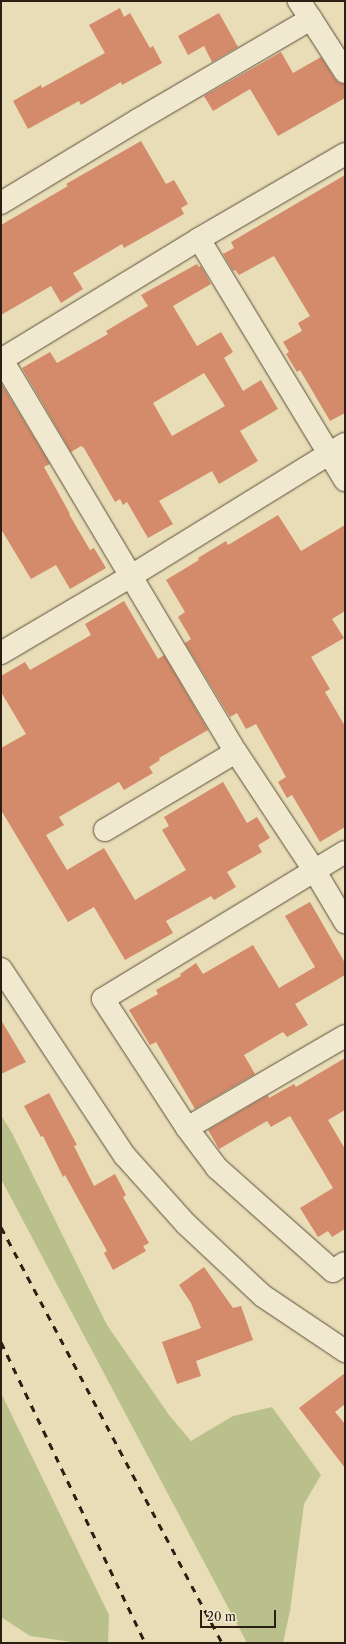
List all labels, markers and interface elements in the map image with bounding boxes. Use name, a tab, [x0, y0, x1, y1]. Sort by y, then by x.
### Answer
scale bar	[202, 1602, 278, 1628]
text: 20 m	[207, 1609, 236, 1624]

